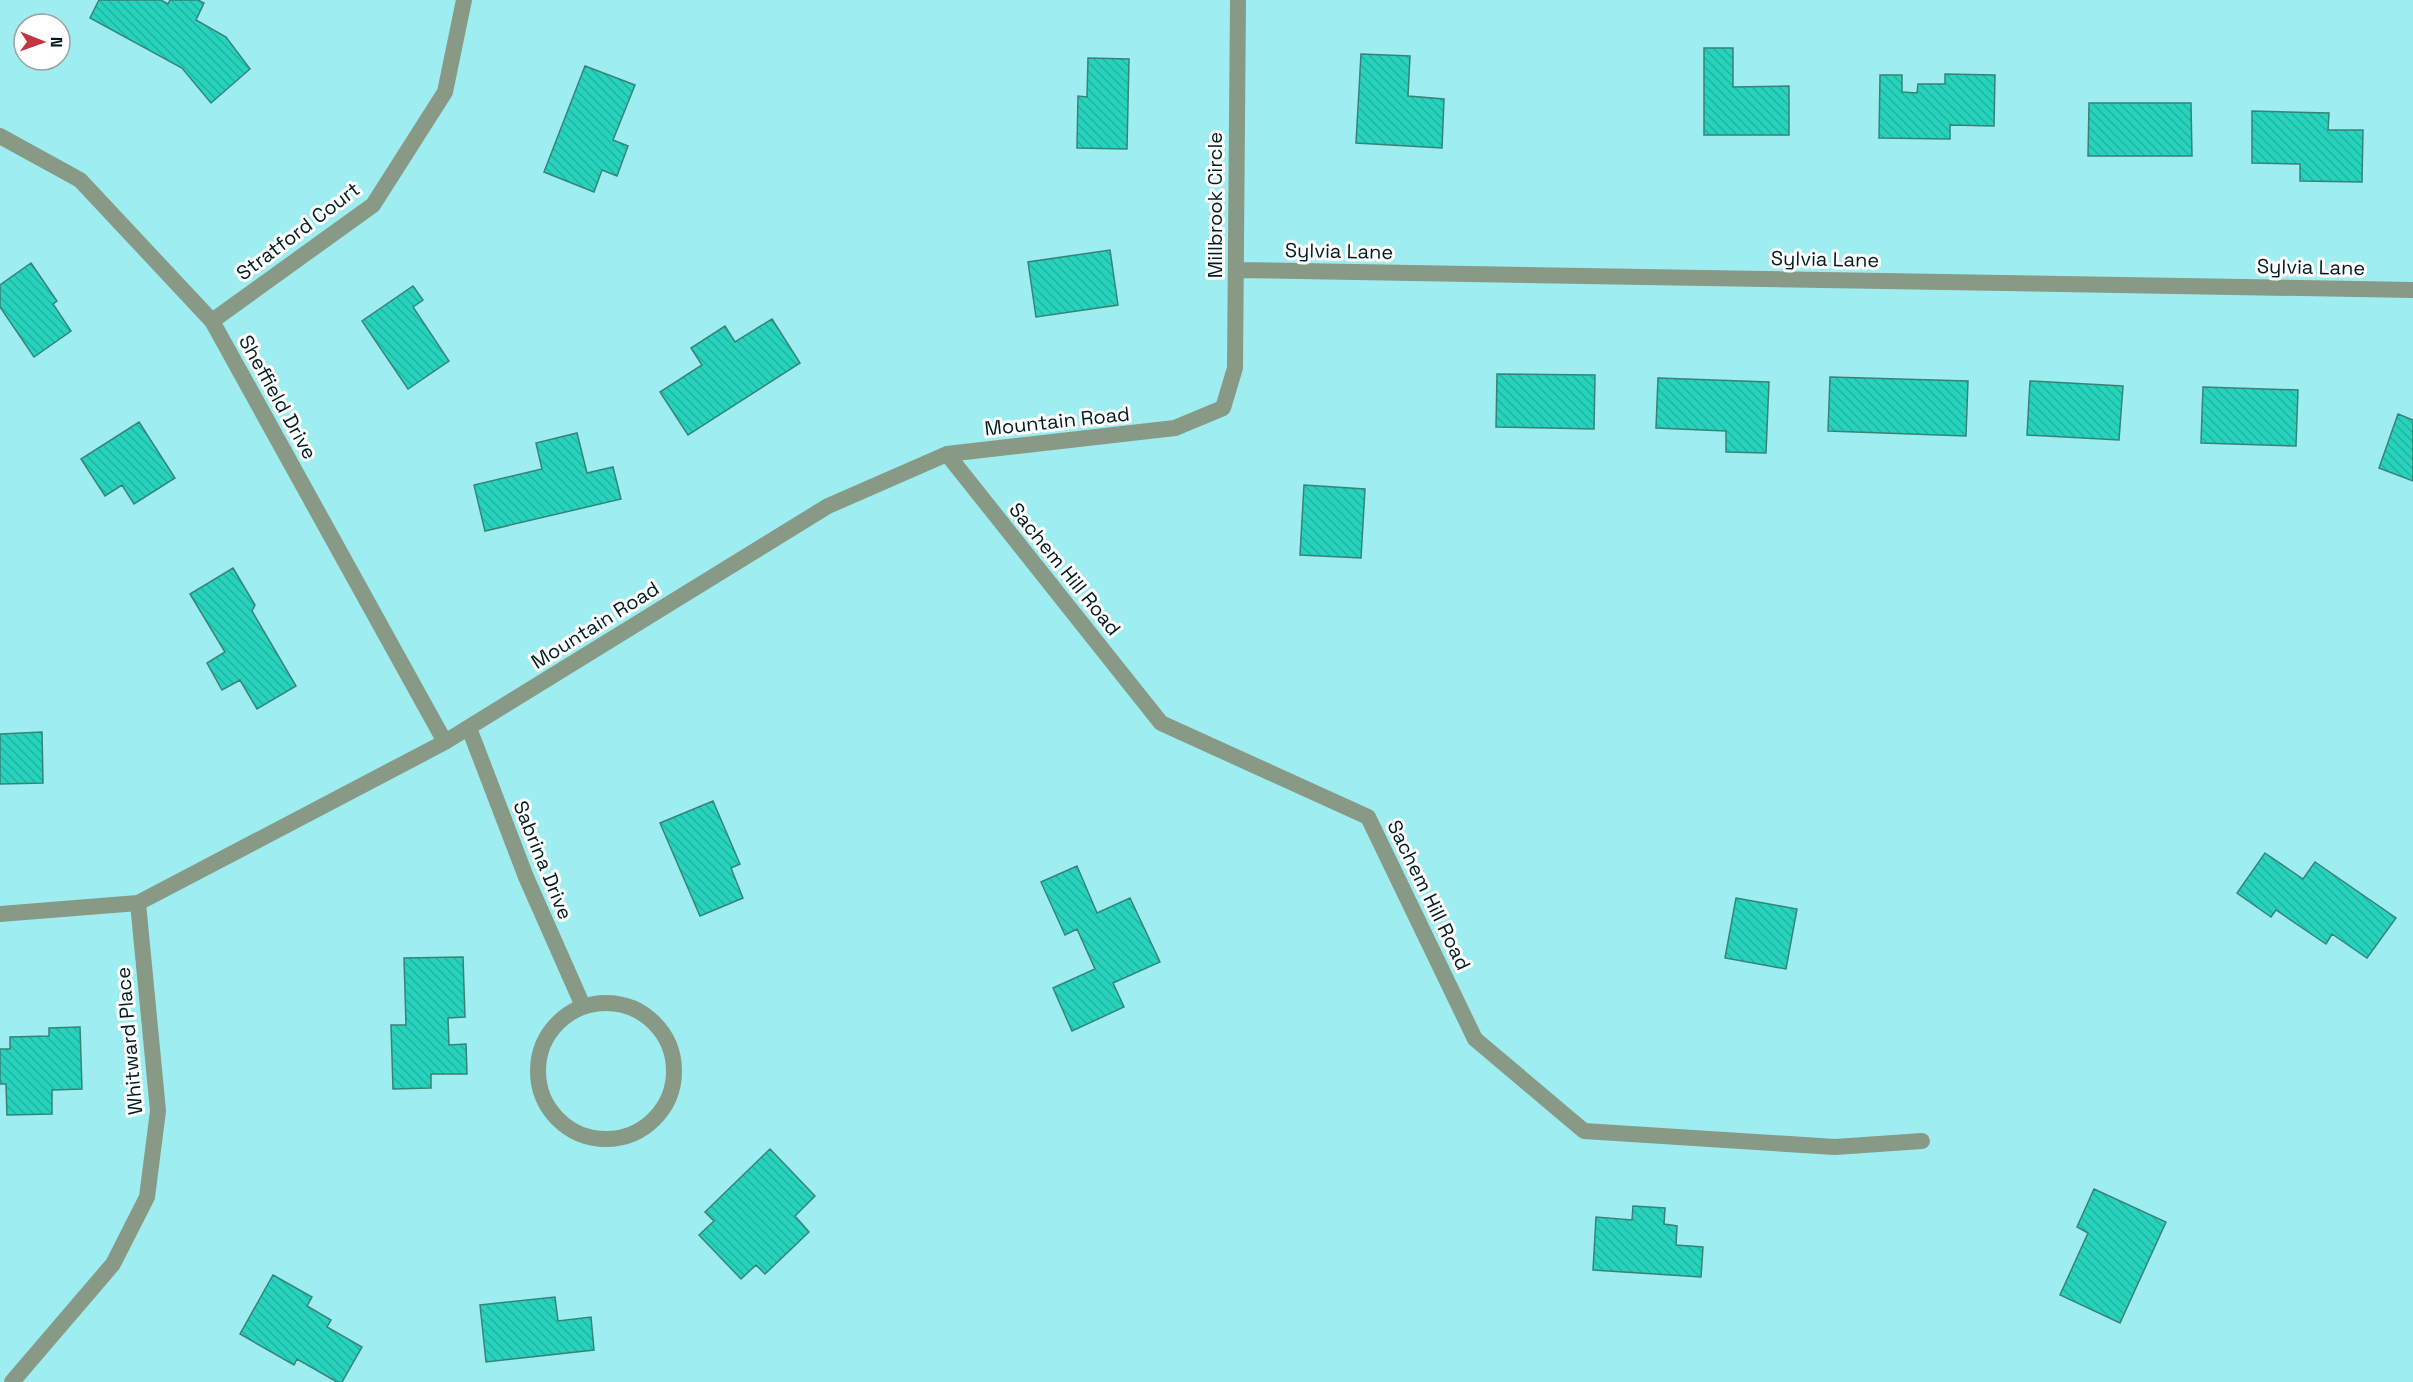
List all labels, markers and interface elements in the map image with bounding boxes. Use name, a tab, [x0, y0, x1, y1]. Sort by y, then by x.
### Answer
north arrow	[12, 12, 72, 72]
text: N	[46, 37, 67, 48]
street label: Millbrook Circle	[1202, 132, 1228, 278]
street label: Stratford Court	[231, 176, 365, 286]
street label: Sylvia Lane	[1285, 237, 1393, 265]
street label: Sylvia Lane	[1771, 245, 1879, 273]
street label: Sylvia Lane	[2257, 253, 2365, 281]
street label: Sheffield Drive	[233, 330, 323, 464]
street label: Mountain Road	[983, 400, 1131, 442]
street label: Sachem Hill Road	[1003, 497, 1127, 641]
street label: Mountain Road	[526, 575, 664, 675]
street label: Sabrina Drive	[507, 797, 579, 923]
street label: Sachem Hill Road	[1381, 816, 1477, 974]
street label: Whitward Place	[110, 966, 148, 1116]

